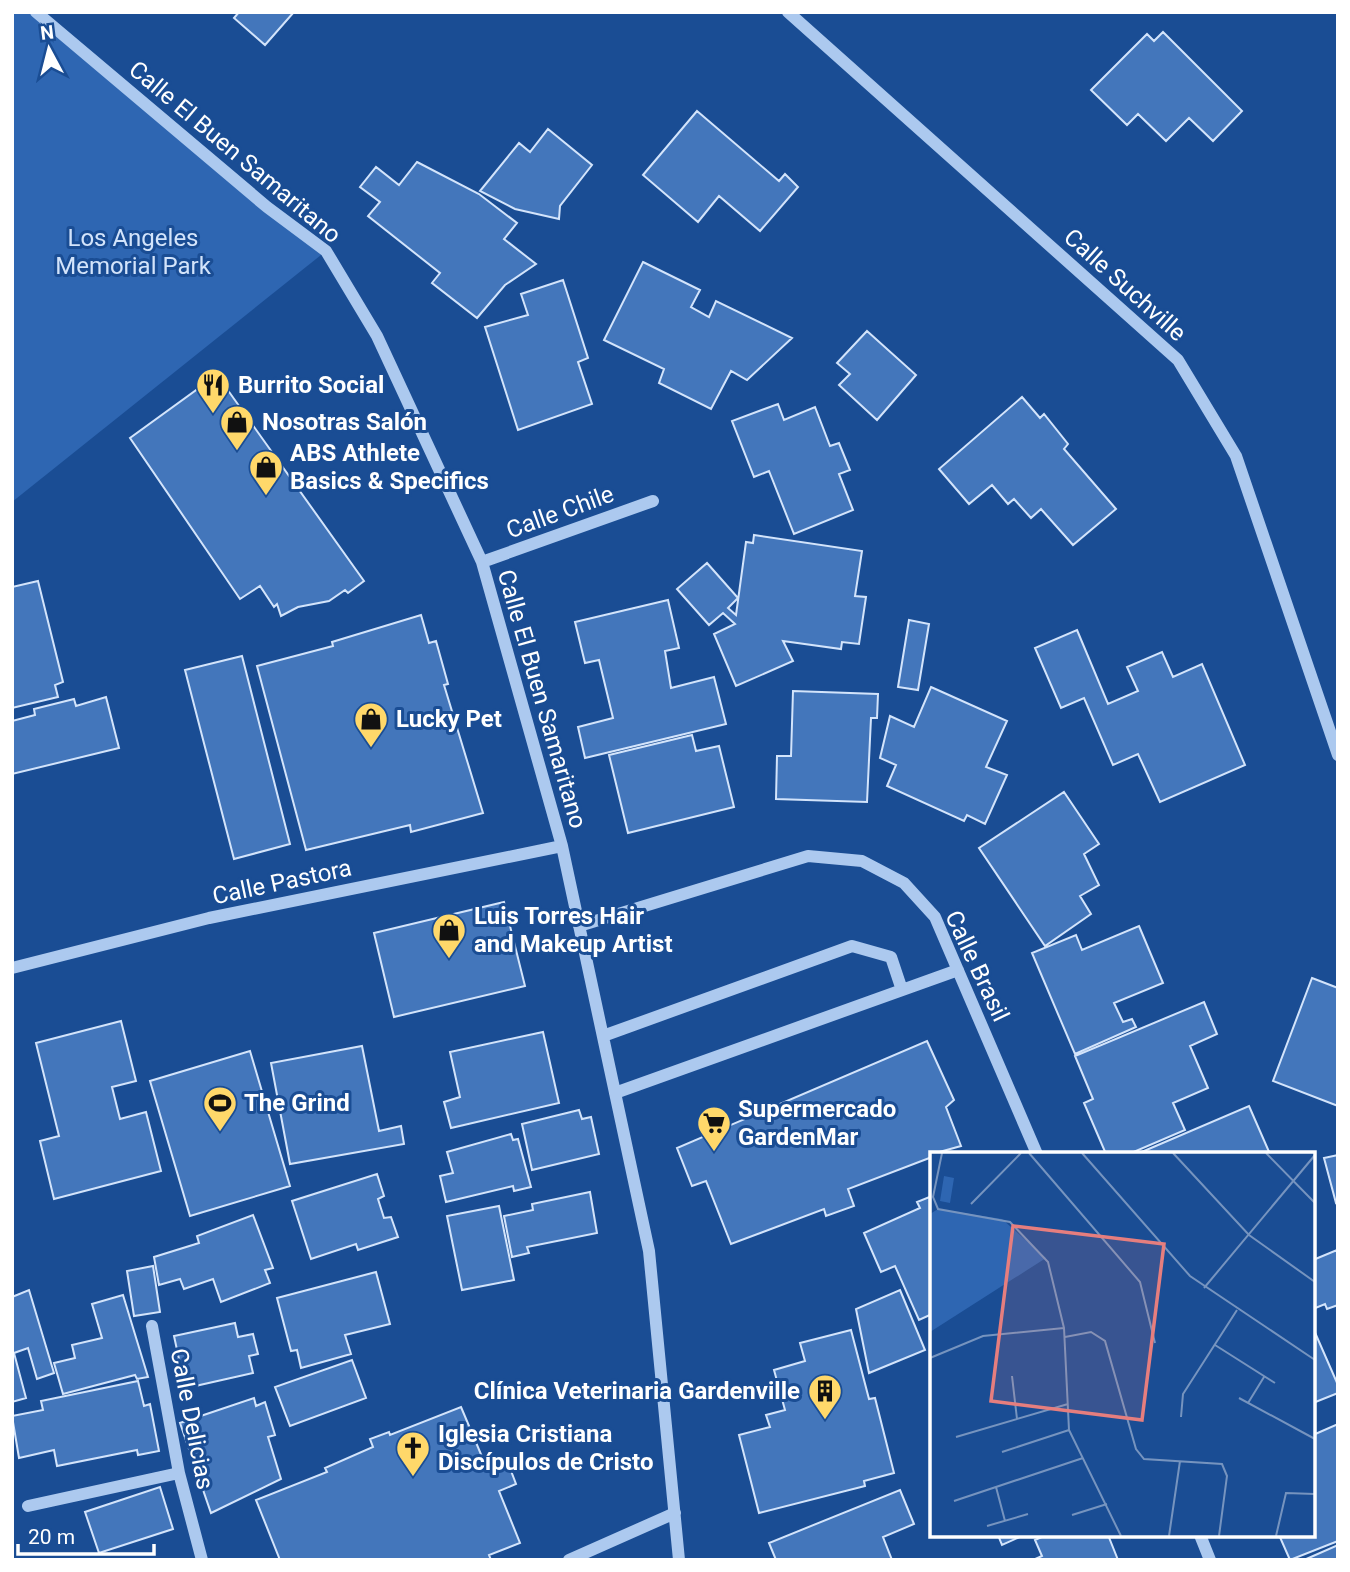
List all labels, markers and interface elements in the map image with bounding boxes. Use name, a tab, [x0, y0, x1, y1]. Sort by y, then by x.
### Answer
north arrow	[14, 14, 84, 84]
text: N	[39, 20, 55, 45]
street label: Calle El Buen Samaritano	[123, 55, 347, 249]
street label: Calle Suchville	[1058, 223, 1192, 347]
park label: Los Angeles Memorial Park	[55, 224, 212, 280]
restaurant icon: Burrito Social	[194, 366, 232, 415]
place label: Burrito Social	[238, 371, 384, 399]
shop icon: Nosotras Salón	[218, 403, 256, 452]
place label: Nosotras Salón	[262, 408, 427, 436]
place label: ABS Athlete Basics & Specifics	[290, 439, 489, 495]
shop icon: ABS Athlete Basics & Specifics	[247, 448, 285, 497]
street label: Calle Chile	[502, 480, 618, 544]
street label: Calle El Buen Samaritano	[492, 566, 592, 832]
shop icon: Lucky Pet	[352, 700, 390, 749]
place label: Lucky Pet	[396, 705, 502, 733]
street label: Calle Pastora	[210, 854, 354, 910]
place label: Luis Torres Hair and Makeup Artist	[474, 902, 673, 958]
street label: Calle Brasil	[939, 906, 1015, 1026]
shop icon: Luis Torres Hair and Makeup Artist	[430, 911, 468, 960]
sports icon: The Grind	[201, 1084, 239, 1133]
place label: The Grind	[244, 1089, 350, 1117]
place label: Supermercado GardenMar	[738, 1095, 896, 1151]
supermarket icon: Supermercado GardenMar	[695, 1104, 733, 1153]
inset map	[930, 1152, 1315, 1537]
street label: Calle Delicias	[165, 1346, 219, 1492]
building icon: Clínica Veterinaria Gardenville	[806, 1372, 844, 1421]
place label: Clínica Veterinaria Gardenville	[474, 1377, 800, 1405]
place label: Iglesia Cristiana Discípulos de Cristo	[438, 1420, 653, 1476]
church icon: Iglesia Cristiana Discípulos de Cristo	[394, 1429, 432, 1478]
scale bar	[18, 1512, 154, 1556]
text: 20 m	[28, 1525, 75, 1549]

